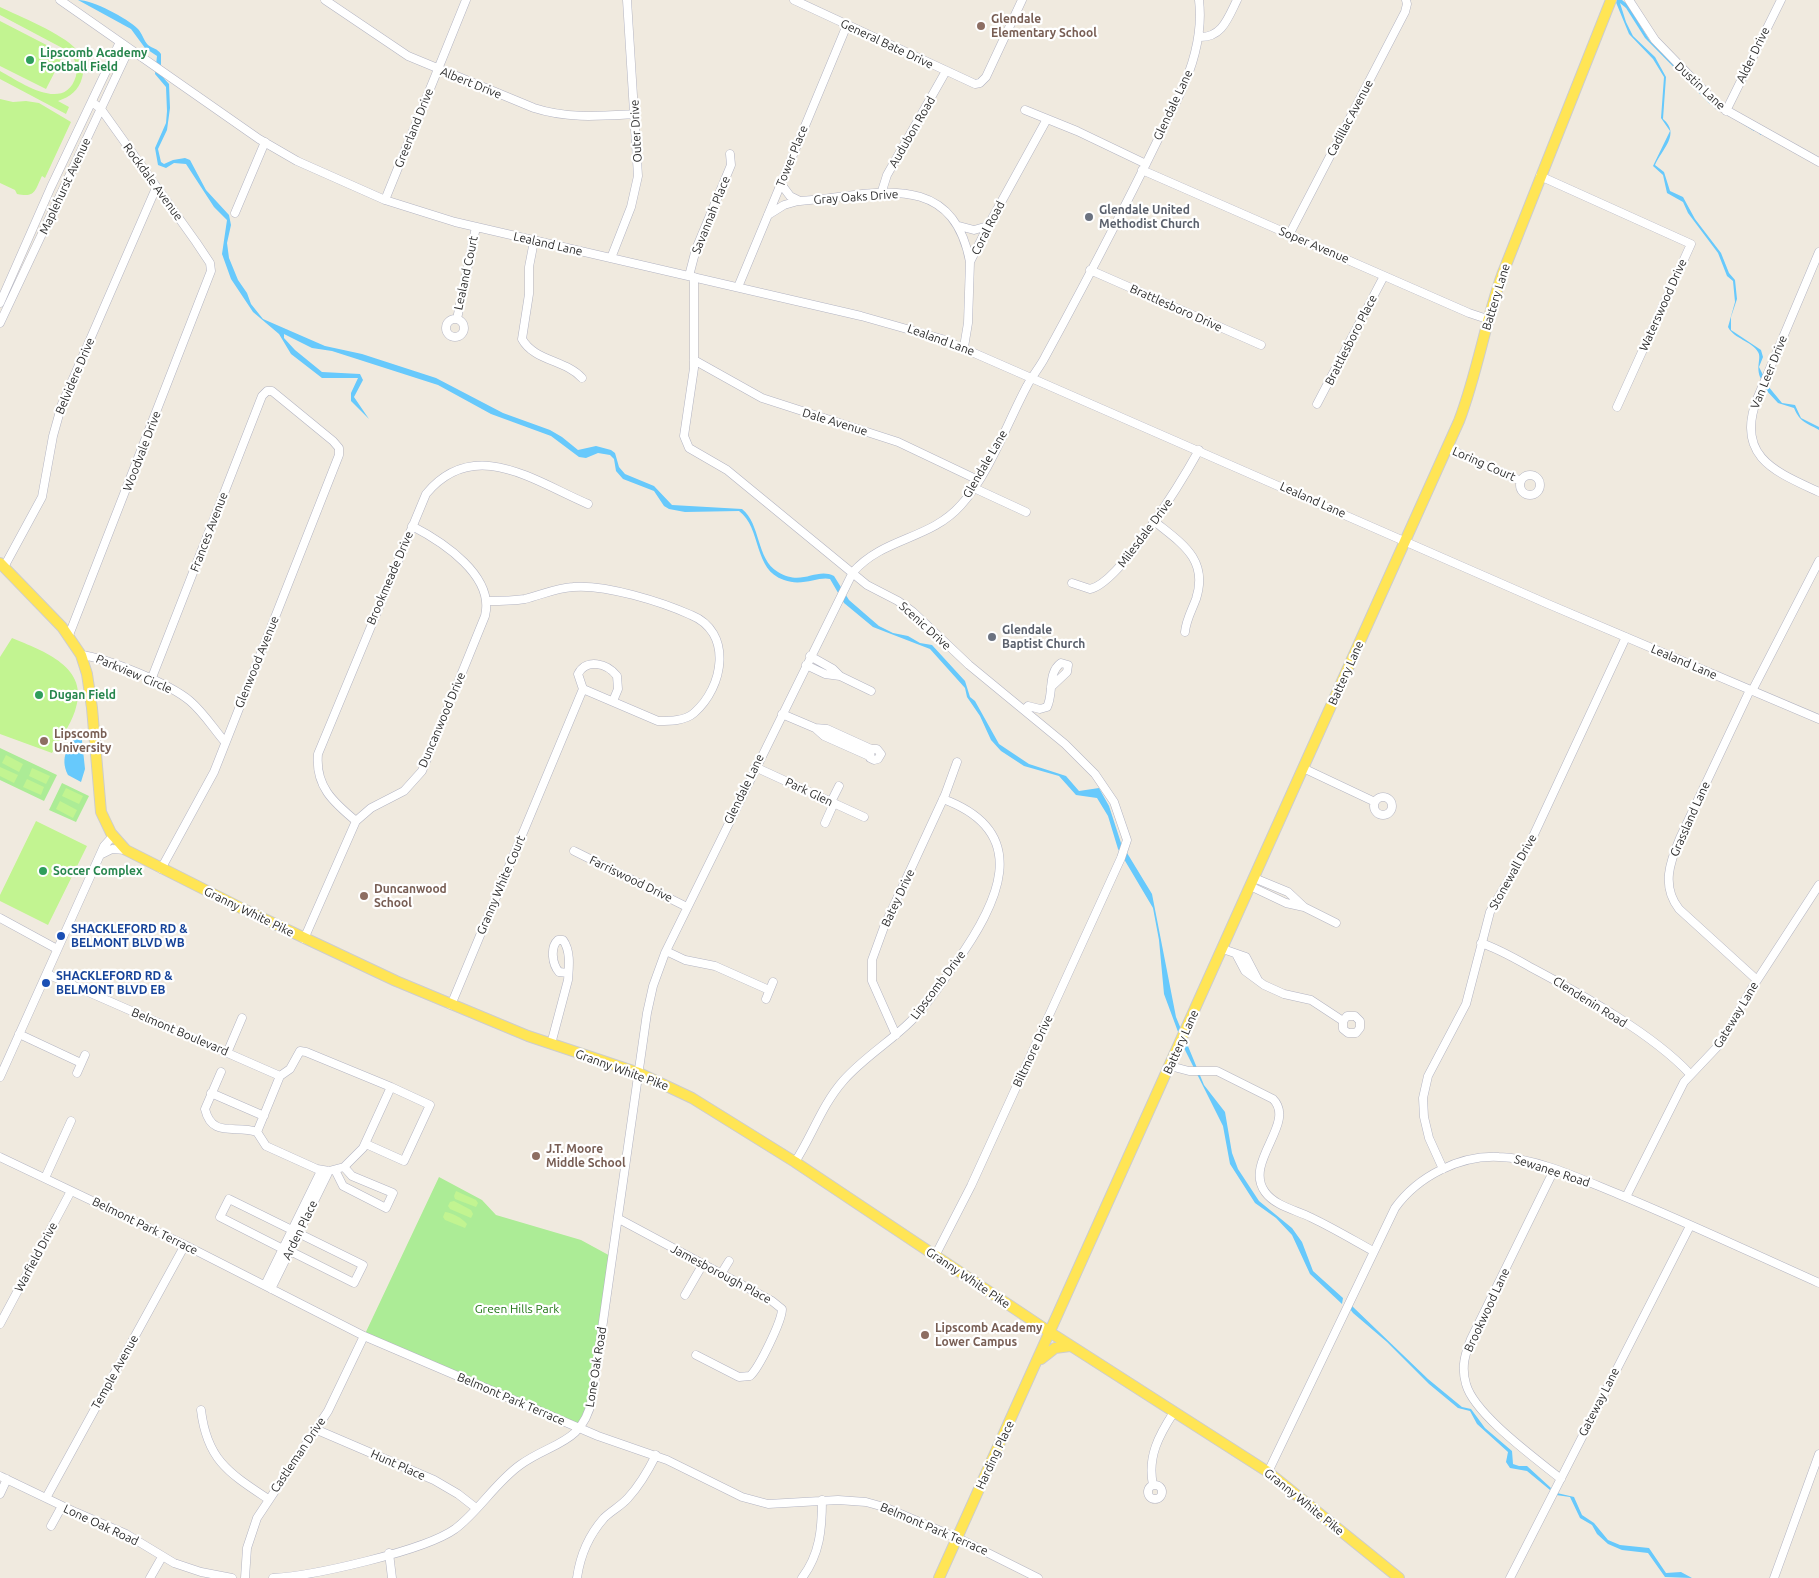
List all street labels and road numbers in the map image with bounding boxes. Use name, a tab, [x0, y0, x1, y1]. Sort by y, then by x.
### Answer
street label: General Bate Drive	[838, 16, 936, 72]
street label: Alder Drive	[1733, 25, 1773, 85]
street label: Dustin Lane	[1672, 59, 1728, 113]
street label: Albert Drive	[438, 64, 504, 102]
street label: Glendale Lane	[1150, 67, 1196, 143]
street label: Cadillac Avenue	[1324, 77, 1376, 159]
street label: Greerland Drive	[391, 86, 437, 170]
street label: Audubon Road	[886, 94, 938, 170]
street label: Outer Drive	[627, 99, 645, 163]
street label: Tower Place	[773, 123, 811, 189]
street label: Maplehurst Avenue	[36, 135, 94, 237]
street label: Rockdale Avenue	[120, 141, 186, 223]
street label: Savannah Place	[689, 174, 733, 256]
street label: Gray Oaks Drive	[813, 187, 899, 207]
street label: Coral Road	[968, 199, 1008, 257]
street label: Soper Avenue	[1277, 224, 1351, 266]
street label: Lealand Lane	[512, 229, 584, 259]
street label: Lealand Court	[451, 235, 481, 311]
street label: Waterswood Drive	[1636, 257, 1690, 353]
street label: Battery Lane	[1479, 262, 1513, 332]
street label: Brattlesboro Drive	[1128, 281, 1224, 335]
street label: Brattlesboro Place	[1322, 292, 1380, 388]
street label: Lealand Lane	[905, 321, 977, 359]
street label: Van Leer Drive	[1748, 333, 1790, 411]
street label: Belvidere Drive	[52, 335, 98, 417]
street label: Dale Avenue	[801, 405, 869, 439]
street label: Woodvale Drive	[120, 409, 164, 493]
street label: Glendale Lane	[960, 427, 1010, 501]
street label: Loring Court	[1450, 444, 1518, 484]
street label: Lealand Lane	[1278, 479, 1348, 521]
street label: Frances Avenue	[187, 490, 231, 574]
street label: Milesdale Drive	[1114, 496, 1176, 570]
street label: Brookmeade Drive	[364, 529, 416, 627]
street label: Scenic Drive	[896, 599, 954, 653]
street label: Glenwood Avenue	[232, 614, 282, 710]
street label: Battery Lane	[1325, 639, 1367, 707]
street label: Lealand Lane	[1649, 642, 1719, 682]
street label: Parkview Circle	[94, 651, 174, 697]
street label: Duncanwood Drive	[415, 670, 469, 770]
street label: Glendale Lane	[721, 752, 767, 826]
street label: Park Glen	[783, 775, 835, 809]
street label: Grassland Lane	[1667, 779, 1713, 859]
street label: Stonewall Drive	[1486, 832, 1540, 912]
street label: Granny White Court	[474, 833, 528, 937]
street label: Farriswood Drive	[587, 853, 675, 905]
street label: Batey Drive	[878, 867, 918, 929]
street label: Granny White Pike	[202, 884, 296, 940]
street label: Lipscomb Drive	[907, 948, 969, 1022]
street label: Clendenin Road	[1550, 973, 1630, 1031]
street label: Gateway Lane	[1710, 979, 1762, 1051]
street label: Belmont Boulevard	[129, 1005, 231, 1059]
street label: Battery Lane	[1160, 1008, 1202, 1076]
street label: Biltmore Drive	[1010, 1013, 1056, 1089]
street label: Granny White Pike	[573, 1046, 671, 1094]
street label: Sewanee Road	[1512, 1152, 1592, 1190]
street label: Belmont Park Terrace	[90, 1194, 200, 1258]
street label: Arden Place	[279, 1198, 321, 1262]
street label: Warfield Drive	[12, 1220, 60, 1294]
street label: Jamesborough Place	[668, 1241, 774, 1307]
street label: Granny White Pike	[923, 1245, 1013, 1311]
street label: Brookwood Lane	[1461, 1266, 1513, 1354]
street label: Lone Oak Road	[583, 1326, 609, 1408]
street label: Temple Avenue	[89, 1332, 141, 1412]
street label: Gateway Lane	[1576, 1365, 1622, 1439]
street label: Belmont Park Terrace	[455, 1370, 567, 1428]
street label: Castleman Drive	[268, 1415, 328, 1495]
street label: Harding Place	[973, 1418, 1017, 1492]
street label: Hunt Place	[368, 1447, 428, 1483]
street label: Granny White Pike	[1261, 1465, 1347, 1539]
street label: Belmont Park Terrace	[878, 1500, 990, 1558]
street label: Lone Oak Road	[61, 1501, 141, 1549]

